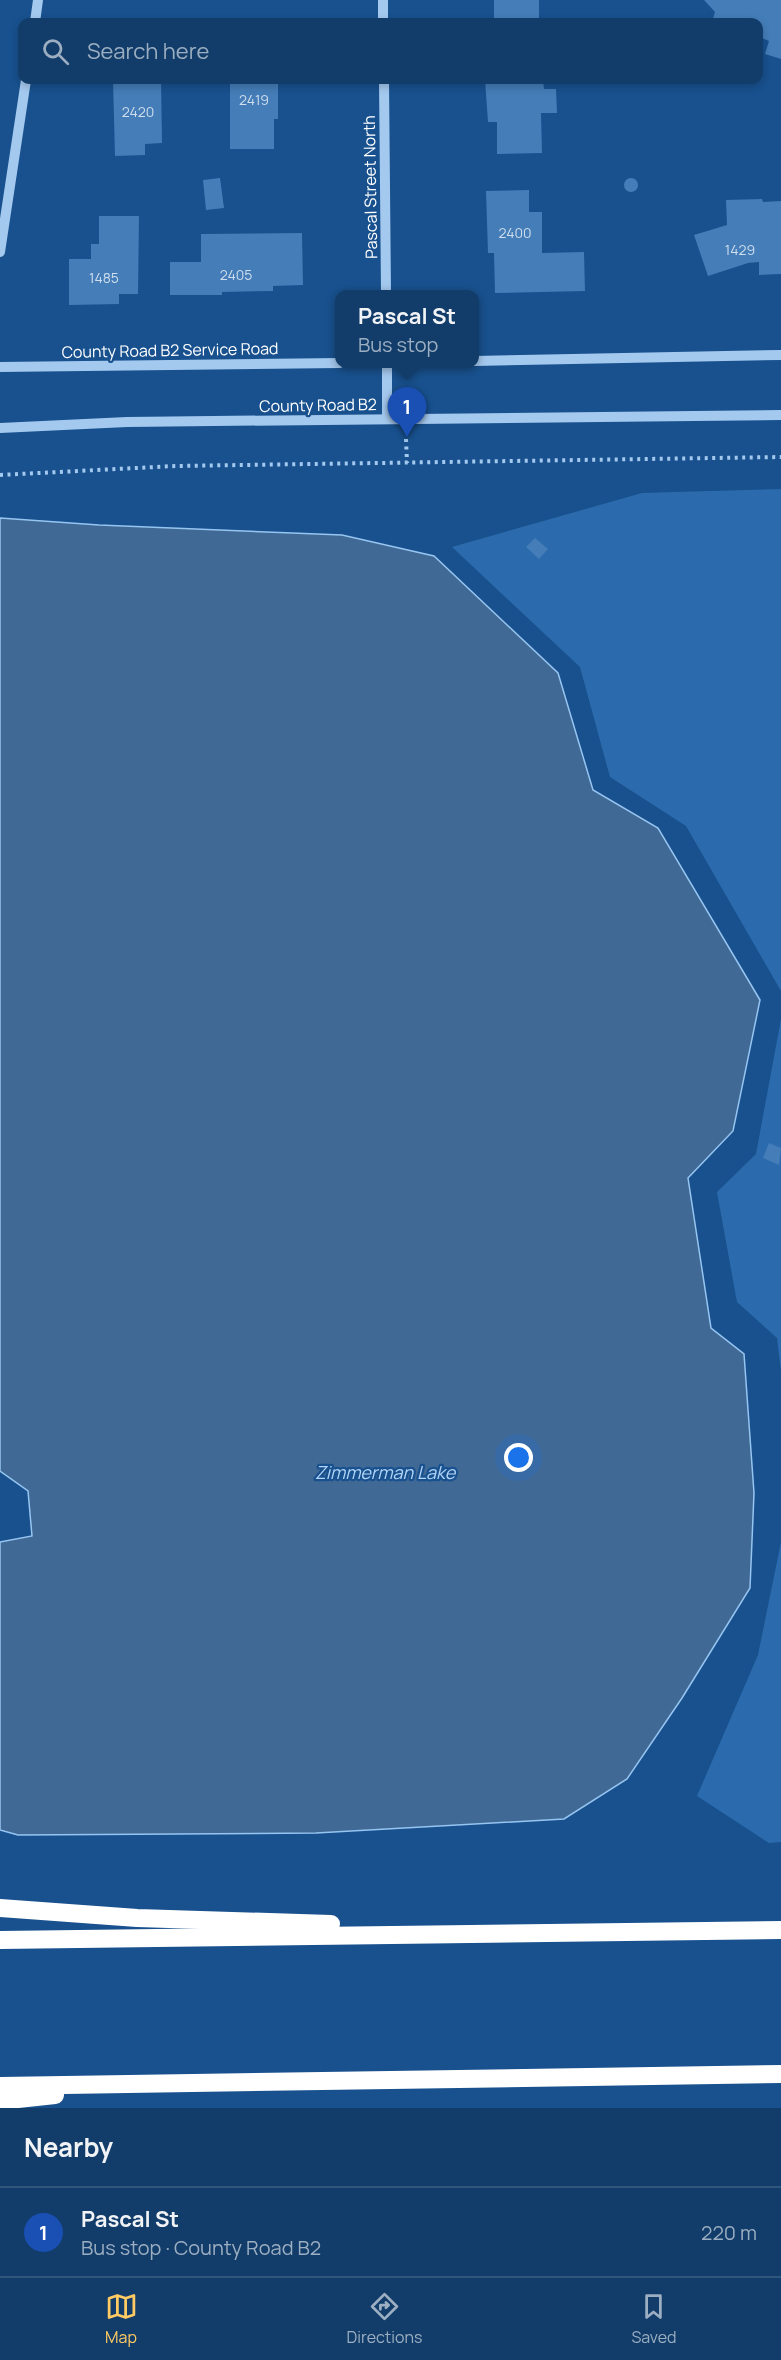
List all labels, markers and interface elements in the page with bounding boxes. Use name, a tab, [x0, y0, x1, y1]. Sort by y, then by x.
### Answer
search box	[18, 18, 763, 84]
icon: search	[39, 35, 72, 68]
text: Search here	[87, 36, 209, 66]
house number: 2419	[239, 90, 269, 109]
house number: 2420	[122, 102, 154, 121]
street label: Pascal Street North	[358, 115, 382, 259]
house number: 2400	[498, 223, 532, 242]
house number: 1429	[725, 240, 755, 259]
house number: 2405	[220, 265, 252, 284]
house number: 1485	[89, 268, 119, 287]
popup	[335, 290, 479, 368]
text: Pascal St	[358, 301, 456, 331]
text: Bus stop	[358, 331, 438, 358]
street label: County Road B2 Service Road	[61, 337, 279, 363]
pin: 1	[388, 388, 426, 437]
street label: County Road B2	[259, 393, 377, 417]
your location	[504, 1443, 533, 1472]
water label: Zimmerman Lake	[315, 1460, 457, 1484]
text: Nearby	[24, 2129, 113, 2165]
text: Pascal St	[81, 2204, 179, 2234]
text: 1	[39, 2219, 48, 2246]
text: 220 m	[701, 2219, 757, 2246]
text: Bus stop · County Road B2	[81, 2234, 321, 2261]
tab: Map	[105, 2290, 138, 2348]
tab: Directions	[347, 2290, 422, 2348]
tab: Saved	[631, 2290, 676, 2348]

